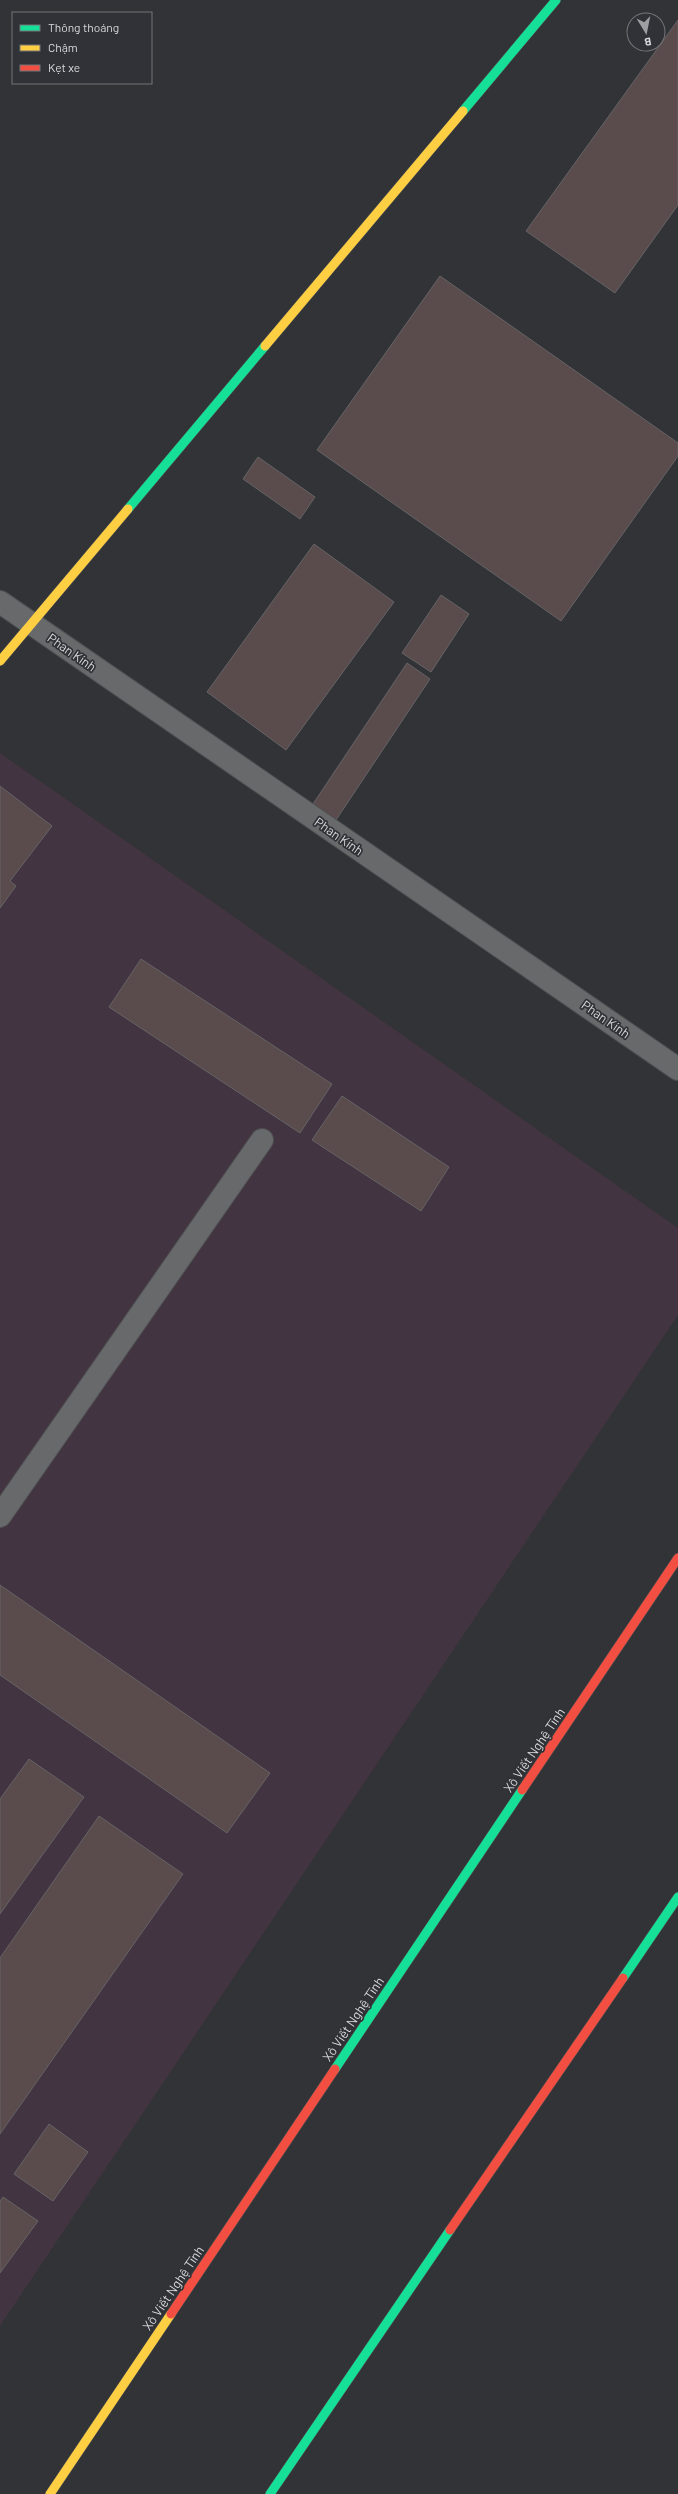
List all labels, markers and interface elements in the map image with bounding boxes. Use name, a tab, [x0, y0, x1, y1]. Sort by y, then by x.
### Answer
legend	[12, 12, 152, 84]
north arrow	[626, 12, 666, 52]
text: Thông thoáng	[48, 20, 119, 34]
text: B	[643, 35, 652, 49]
text: Chậm	[48, 40, 78, 54]
text: Kẹt xe	[48, 60, 80, 74]
street label: Phan Kính	[45, 629, 99, 675]
street label: Phan Kính	[312, 813, 366, 859]
street label: Phan Kính	[579, 996, 633, 1042]
street label: Xô Viết Nghệ Tĩnh	[500, 1705, 568, 1795]
street label: Xô Viết Nghệ Tĩnh	[319, 1974, 387, 2064]
street label: Xô Viết Nghệ Tĩnh	[139, 2243, 207, 2333]

